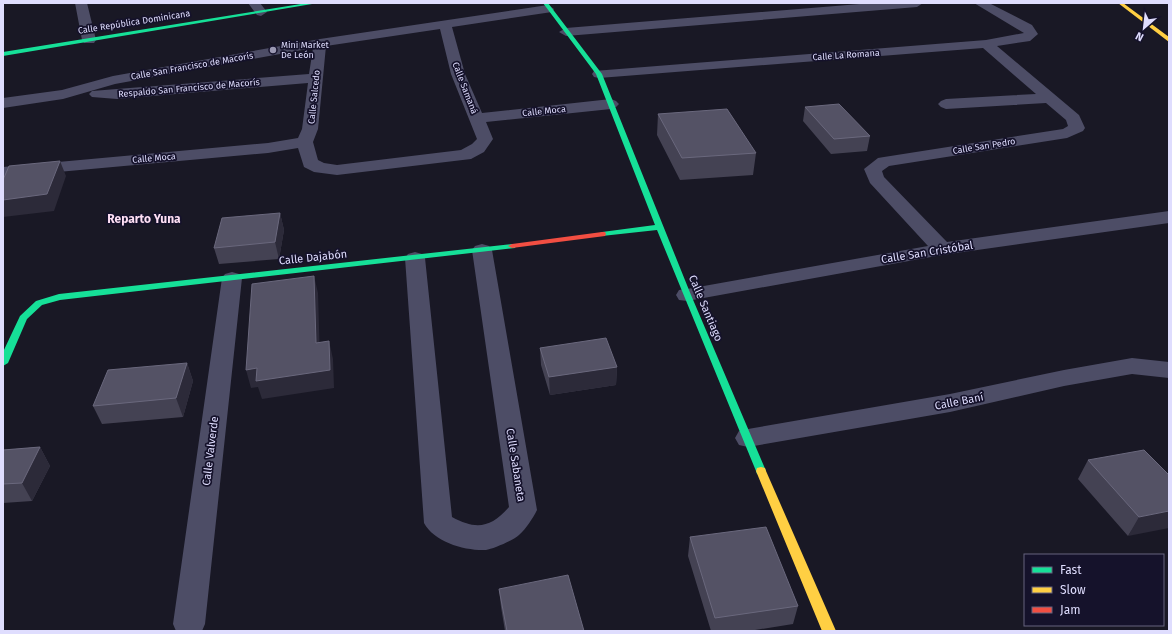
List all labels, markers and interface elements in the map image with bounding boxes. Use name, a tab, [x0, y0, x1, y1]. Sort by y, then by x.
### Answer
street label: Calle República Dominicana	[77, 8, 191, 36]
north arrow	[1124, 8, 1164, 48]
text: N	[1133, 29, 1146, 44]
place label: Mini Market De León	[281, 40, 330, 60]
marker: Mini Market De León	[268, 45, 278, 55]
street label: Calle La Romana	[812, 48, 880, 62]
street label: Calle San Francisco de Macorís	[130, 50, 254, 82]
street label: Calle Samaná	[451, 61, 480, 115]
street label: Calle Salcedo	[306, 70, 322, 124]
street label: Respaldo San Francisco de Macorís	[118, 77, 260, 99]
street label: Calle Moca	[522, 104, 566, 118]
street label: Calle San Pedro	[952, 136, 1016, 156]
street label: Calle Moca	[132, 151, 176, 165]
district label: Reparto Yuna	[107, 212, 181, 226]
street label: Calle San Cristóbal	[880, 239, 974, 266]
street label: Calle Dajabón	[278, 247, 348, 268]
street label: Calle Santiago	[686, 273, 725, 343]
street label: Calle Baní	[934, 390, 985, 413]
street label: Calle Valverde	[200, 416, 221, 486]
street label: Calle Sabaneta	[503, 428, 528, 503]
legend	[1024, 554, 1164, 626]
text: Fast	[1060, 563, 1082, 577]
text: Slow	[1060, 583, 1086, 597]
text: Jam	[1060, 603, 1080, 617]

